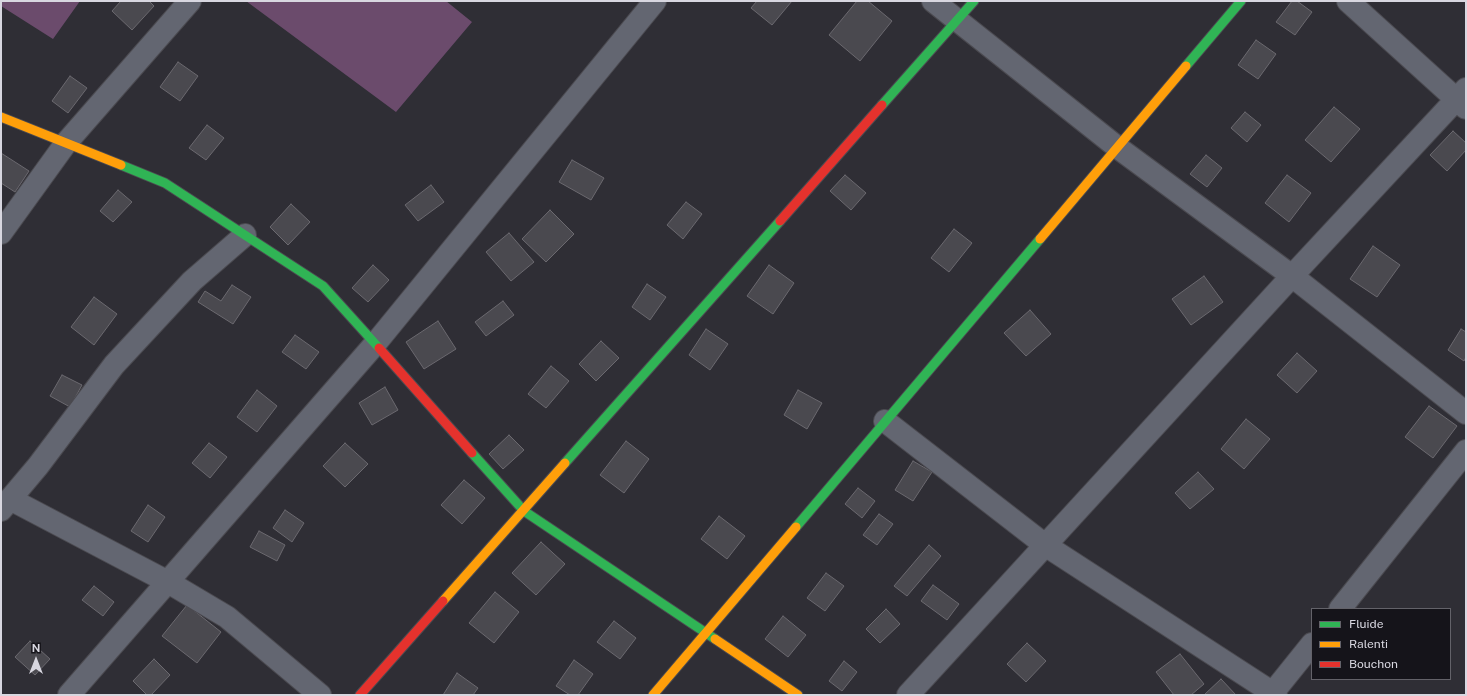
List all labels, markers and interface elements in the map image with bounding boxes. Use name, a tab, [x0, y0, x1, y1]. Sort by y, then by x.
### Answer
legend	[1311, 608, 1451, 680]
text: Fluide	[1349, 617, 1384, 631]
text: Ralenti	[1349, 637, 1388, 651]
north arrow	[16, 640, 56, 680]
text: N	[32, 642, 40, 654]
text: Bouchon	[1349, 657, 1398, 671]

